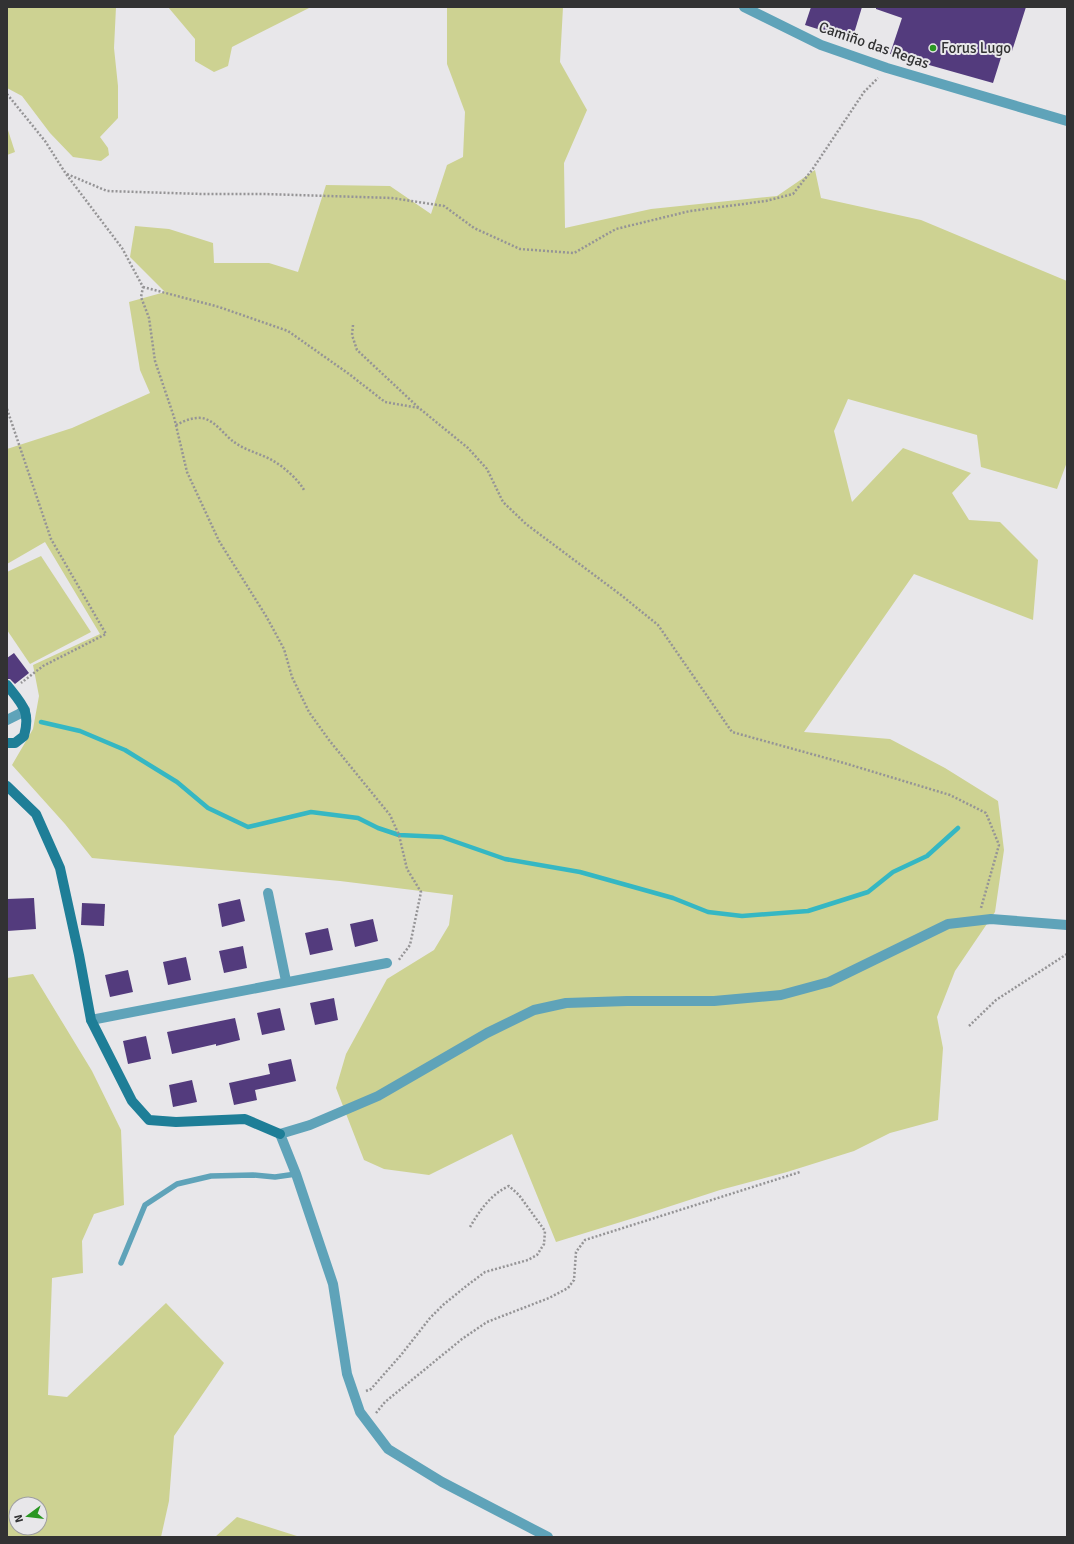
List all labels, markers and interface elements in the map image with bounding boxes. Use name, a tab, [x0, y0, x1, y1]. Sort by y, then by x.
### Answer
street label: Camiño das Regas	[816, 18, 932, 72]
place label: Forus Lugo	[941, 39, 1011, 57]
marker: Forus Lugo	[928, 43, 938, 53]
north arrow	[8, 1496, 48, 1536]
text: N	[12, 1513, 26, 1524]

